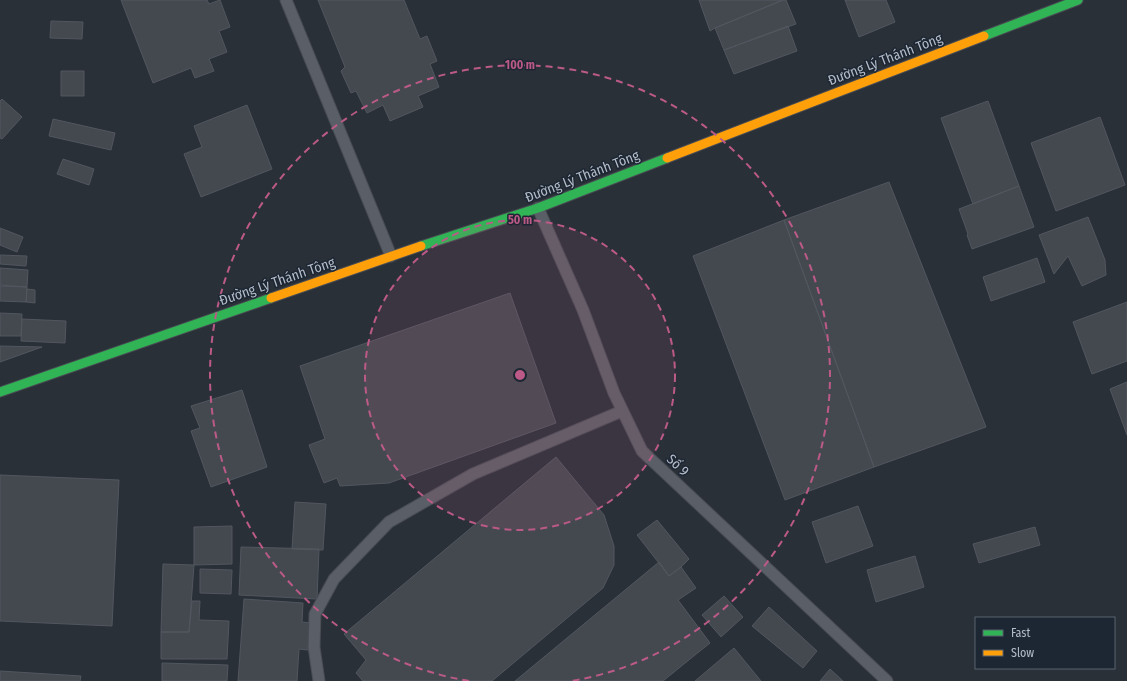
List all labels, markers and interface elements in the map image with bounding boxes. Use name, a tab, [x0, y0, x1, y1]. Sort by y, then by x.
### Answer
street label: Đường Lý Thánh Tông	[826, 30, 945, 89]
text: 100 m	[505, 58, 535, 72]
street label: Đường Lý Thánh Tông	[523, 147, 642, 206]
text: 50 m	[508, 213, 532, 227]
street label: Đường Lý Thánh Tông	[217, 254, 338, 309]
centre of rings	[513, 368, 527, 382]
street label: Số 9	[663, 450, 693, 480]
legend	[975, 617, 1115, 669]
text: Fast	[1011, 626, 1030, 640]
text: Slow	[1011, 646, 1034, 660]

